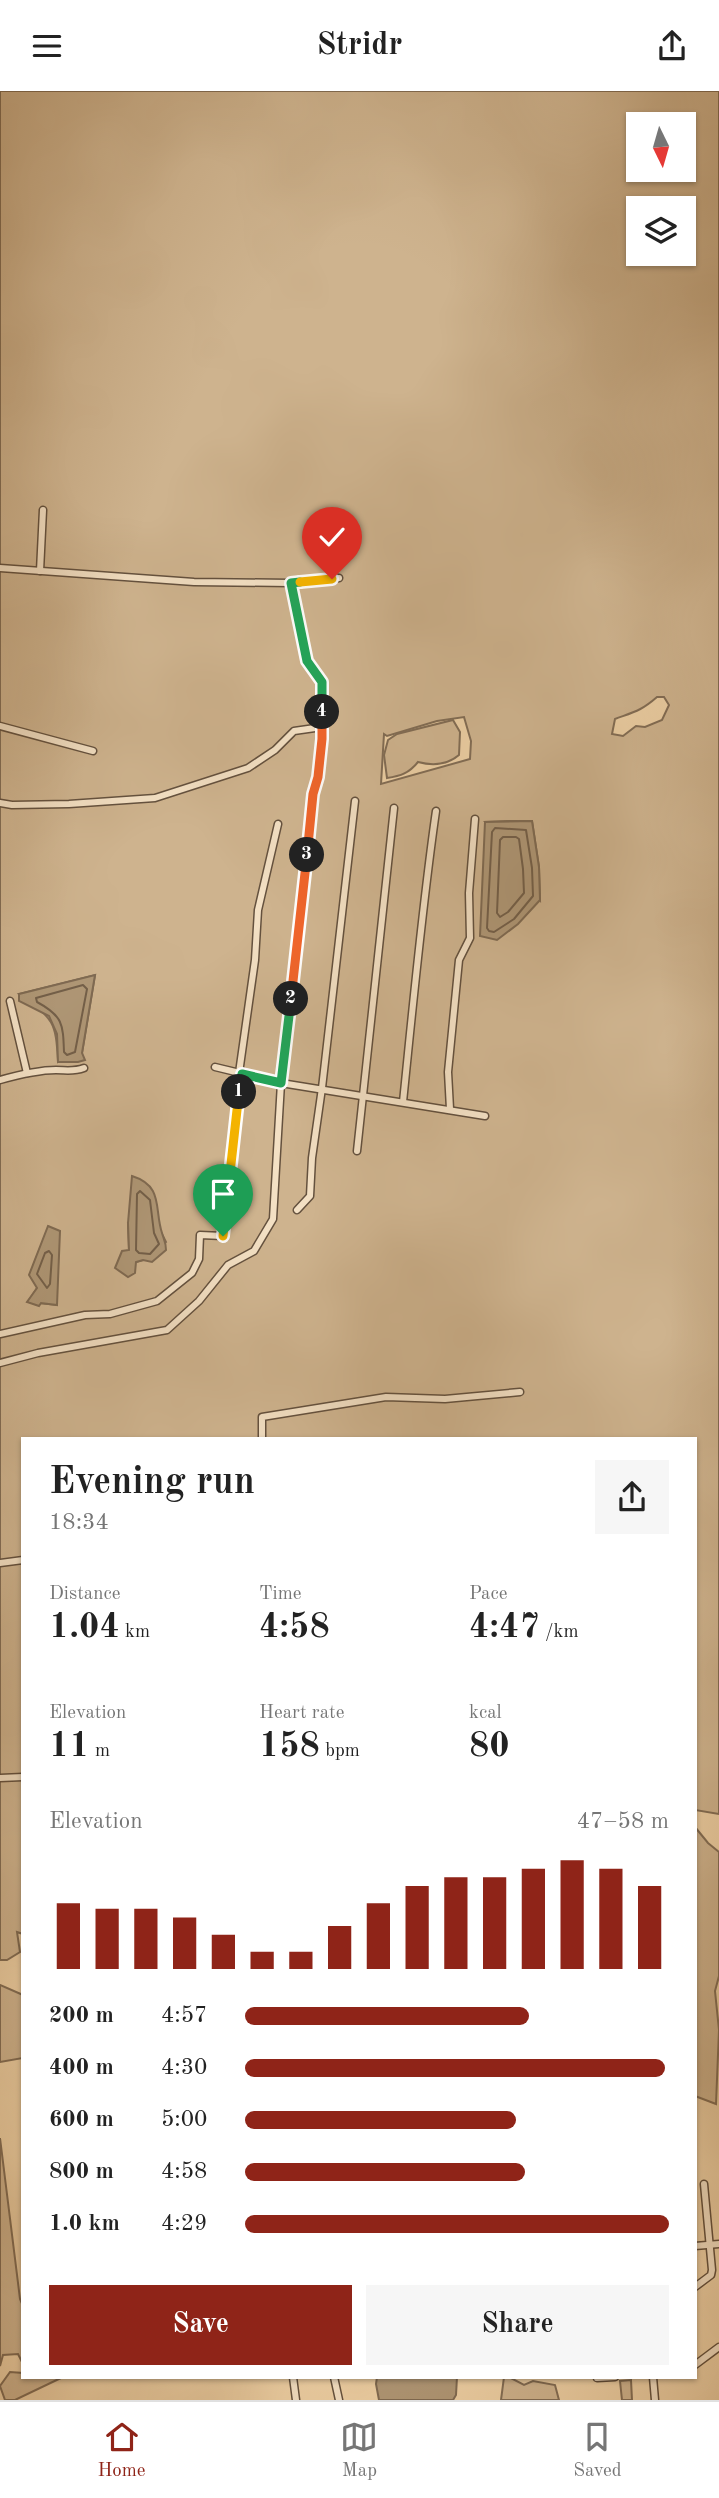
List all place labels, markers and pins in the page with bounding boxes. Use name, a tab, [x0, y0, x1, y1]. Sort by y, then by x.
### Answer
pin	[302, 507, 362, 579]
pin: 4	[304, 695, 340, 729]
pin: 3	[290, 837, 324, 873]
pin: 2	[274, 981, 308, 1017]
pin: 1	[222, 1075, 256, 1109]
pin	[193, 1164, 253, 1236]

